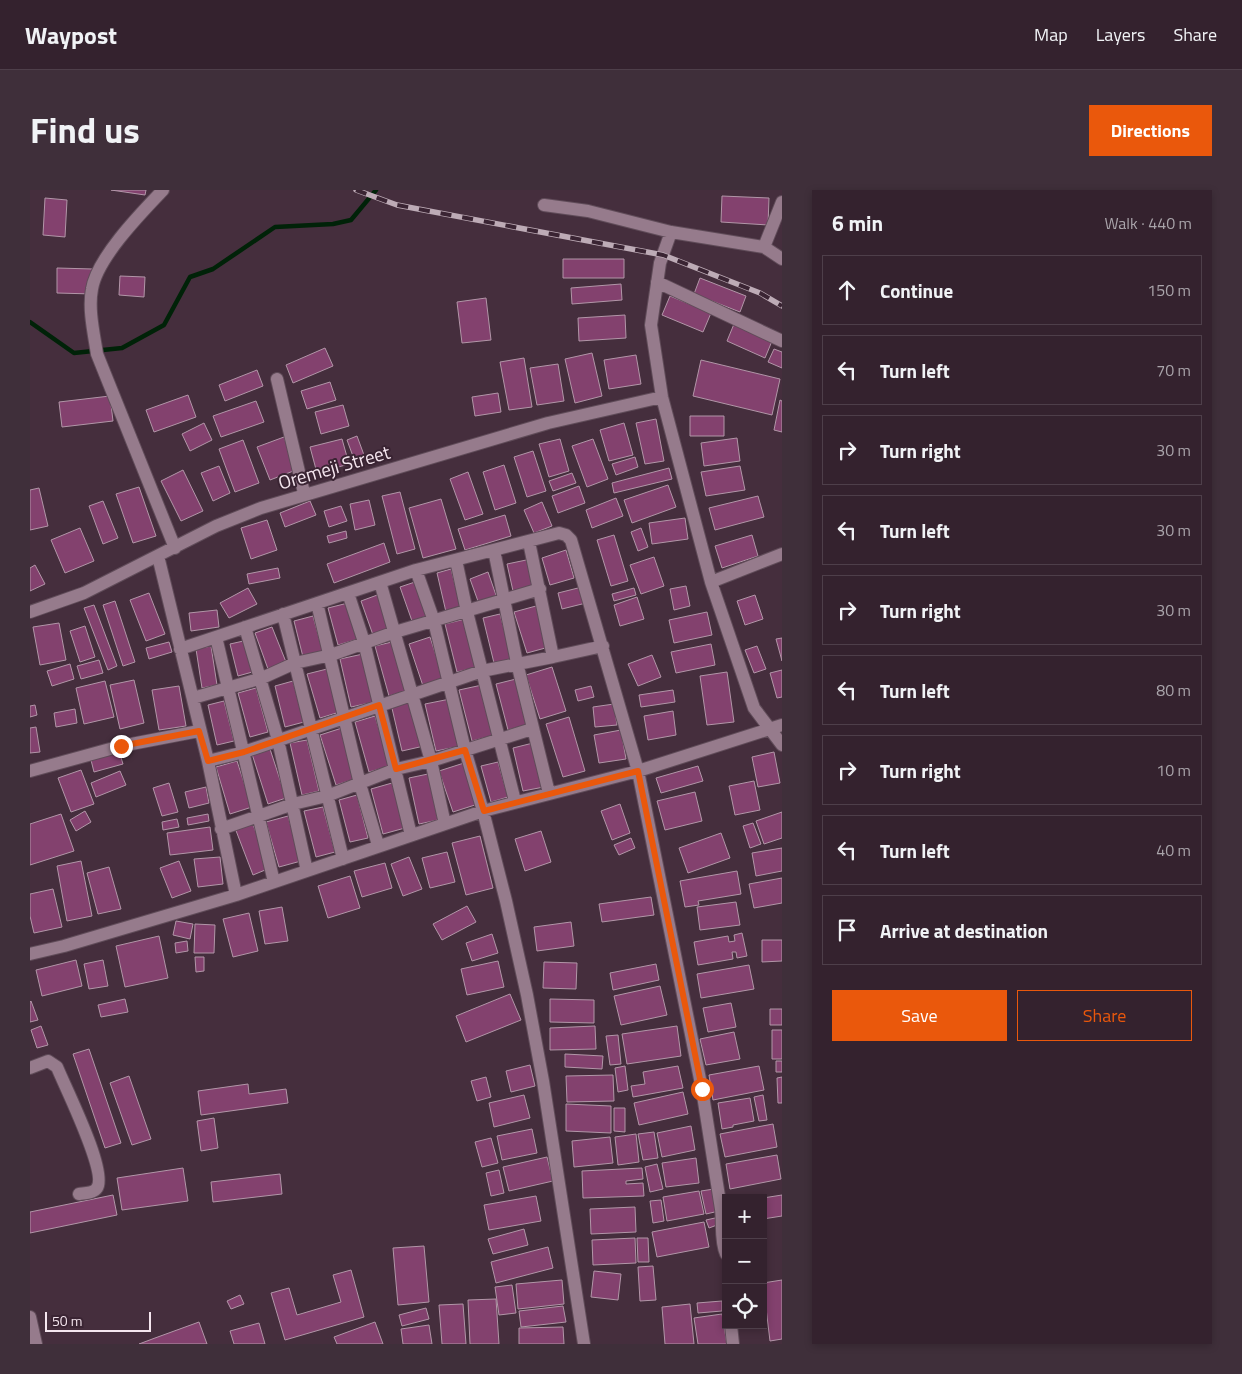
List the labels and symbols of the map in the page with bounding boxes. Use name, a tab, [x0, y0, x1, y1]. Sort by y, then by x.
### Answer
street label: Oremeji Street	[274, 437, 394, 496]
route end	[110, 735, 133, 758]
route start	[691, 1078, 714, 1101]
scale bar	[45, 1309, 151, 1332]

